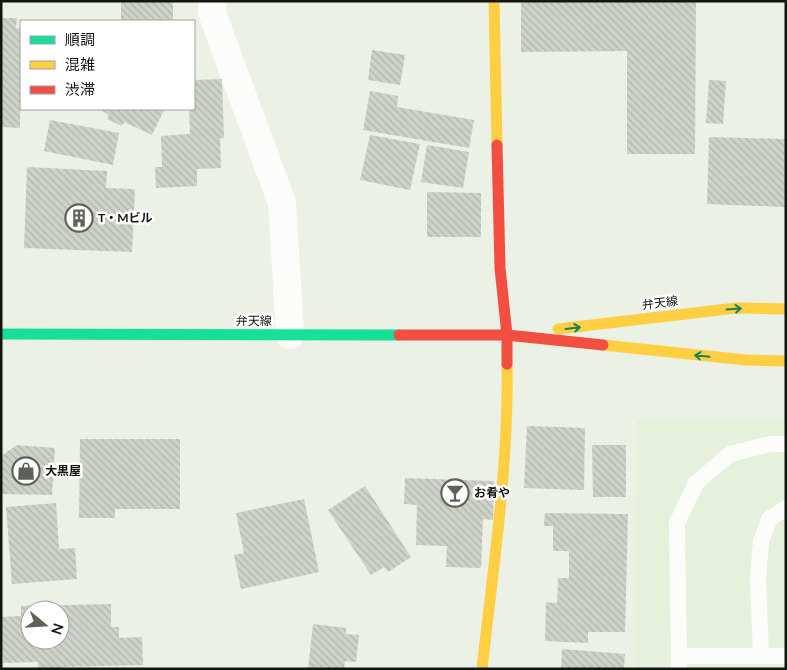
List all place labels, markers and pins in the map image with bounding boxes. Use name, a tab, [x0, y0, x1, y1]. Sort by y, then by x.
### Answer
building icon: T・Mビル	[64, 203, 94, 233]
place label: T・Mビル	[98, 210, 153, 225]
shop icon: 大黒屋	[11, 456, 41, 486]
place label: 大黒屋	[45, 463, 81, 478]
bar icon: お肴や	[440, 478, 470, 508]
place label: お肴や	[474, 485, 510, 500]

